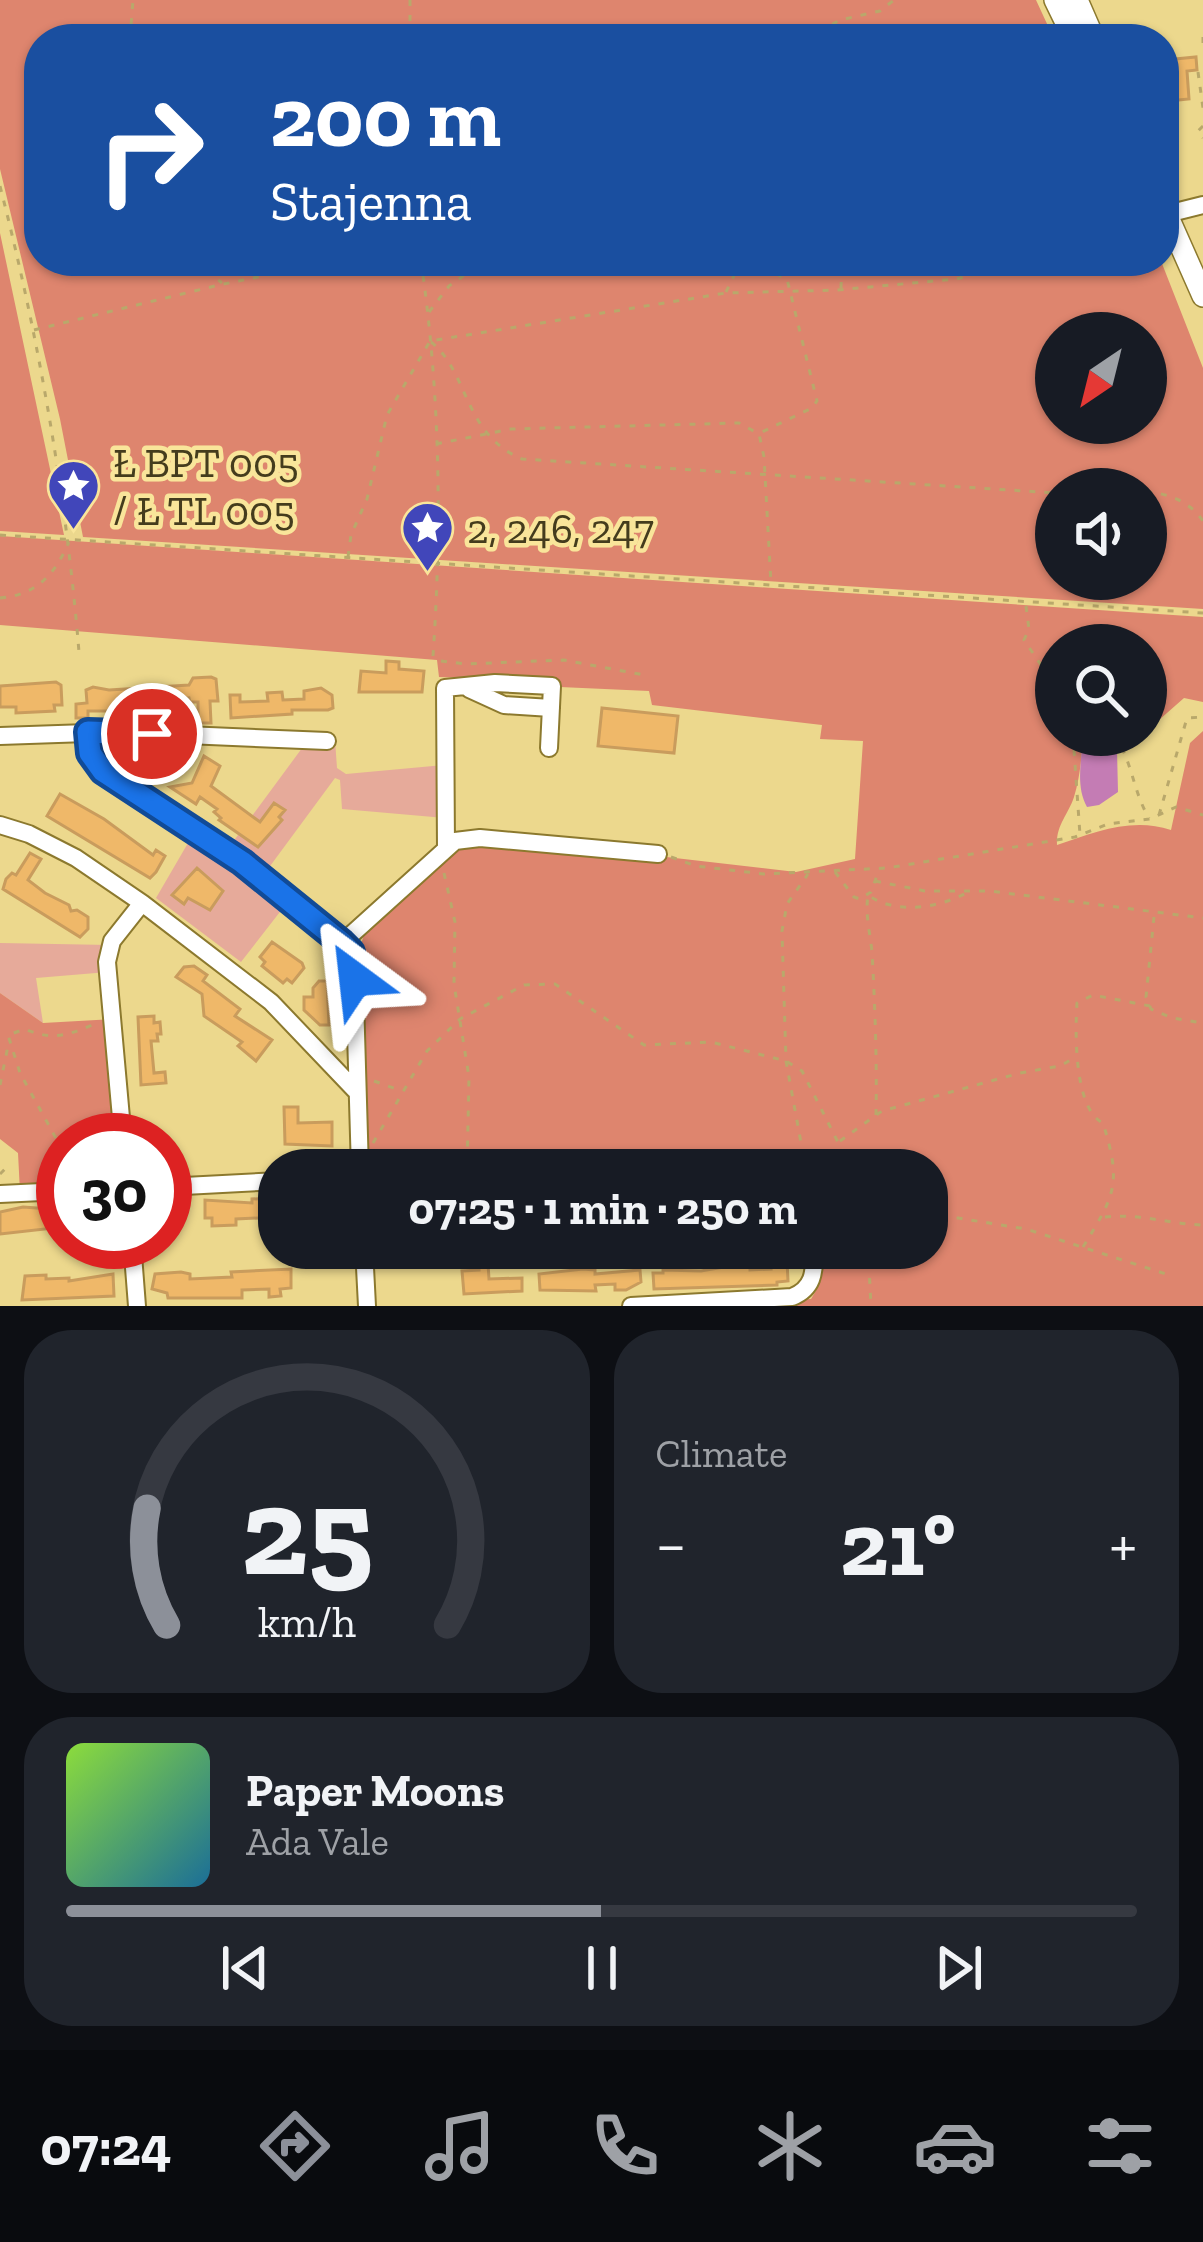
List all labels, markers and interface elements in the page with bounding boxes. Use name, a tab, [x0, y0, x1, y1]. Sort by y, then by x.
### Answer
text: 200 m	[270, 67, 501, 168]
icon: right	[72, 72, 228, 228]
text: Stajenna	[270, 169, 472, 234]
north arrow	[1035, 312, 1167, 444]
map controls	[1035, 312, 1167, 756]
place label: Ł BPT 005 / Ł TL 005	[113, 437, 299, 536]
place icon: Ł BPT 005 / Ł TL 005	[46, 458, 102, 532]
button: sound	[1035, 468, 1167, 600]
place icon: 2, 246, 247	[400, 500, 456, 574]
place label: 2, 246, 247	[467, 503, 654, 554]
button: search	[1035, 624, 1167, 756]
pin	[101, 683, 203, 785]
icon: arrive	[119, 701, 185, 767]
position arrow	[292, 916, 418, 1042]
speed limit sign: 30	[36, 1113, 192, 1269]
text: 07:25 · 1 min · 250 m	[409, 1182, 797, 1236]
text: Climate	[656, 1430, 787, 1477]
text: 25	[241, 1456, 373, 1606]
text: 21°	[840, 1490, 956, 1598]
text: −	[656, 1505, 686, 1584]
text: +	[1109, 1505, 1137, 1584]
text: km/h	[258, 1596, 356, 1647]
text: Paper Moons	[246, 1764, 504, 1818]
text: Ada Vale	[246, 1818, 389, 1865]
icon: previous	[212, 1935, 278, 2001]
icon: pause	[569, 1935, 635, 2001]
icon: next	[926, 1935, 992, 2001]
icon: directions	[253, 2104, 337, 2188]
icon: music	[418, 2104, 502, 2188]
icon: phone	[583, 2104, 667, 2188]
icon: climate	[748, 2104, 832, 2188]
icon: car	[913, 2104, 997, 2188]
icon: filters	[1078, 2104, 1162, 2188]
text: 07:24	[41, 2114, 172, 2179]

